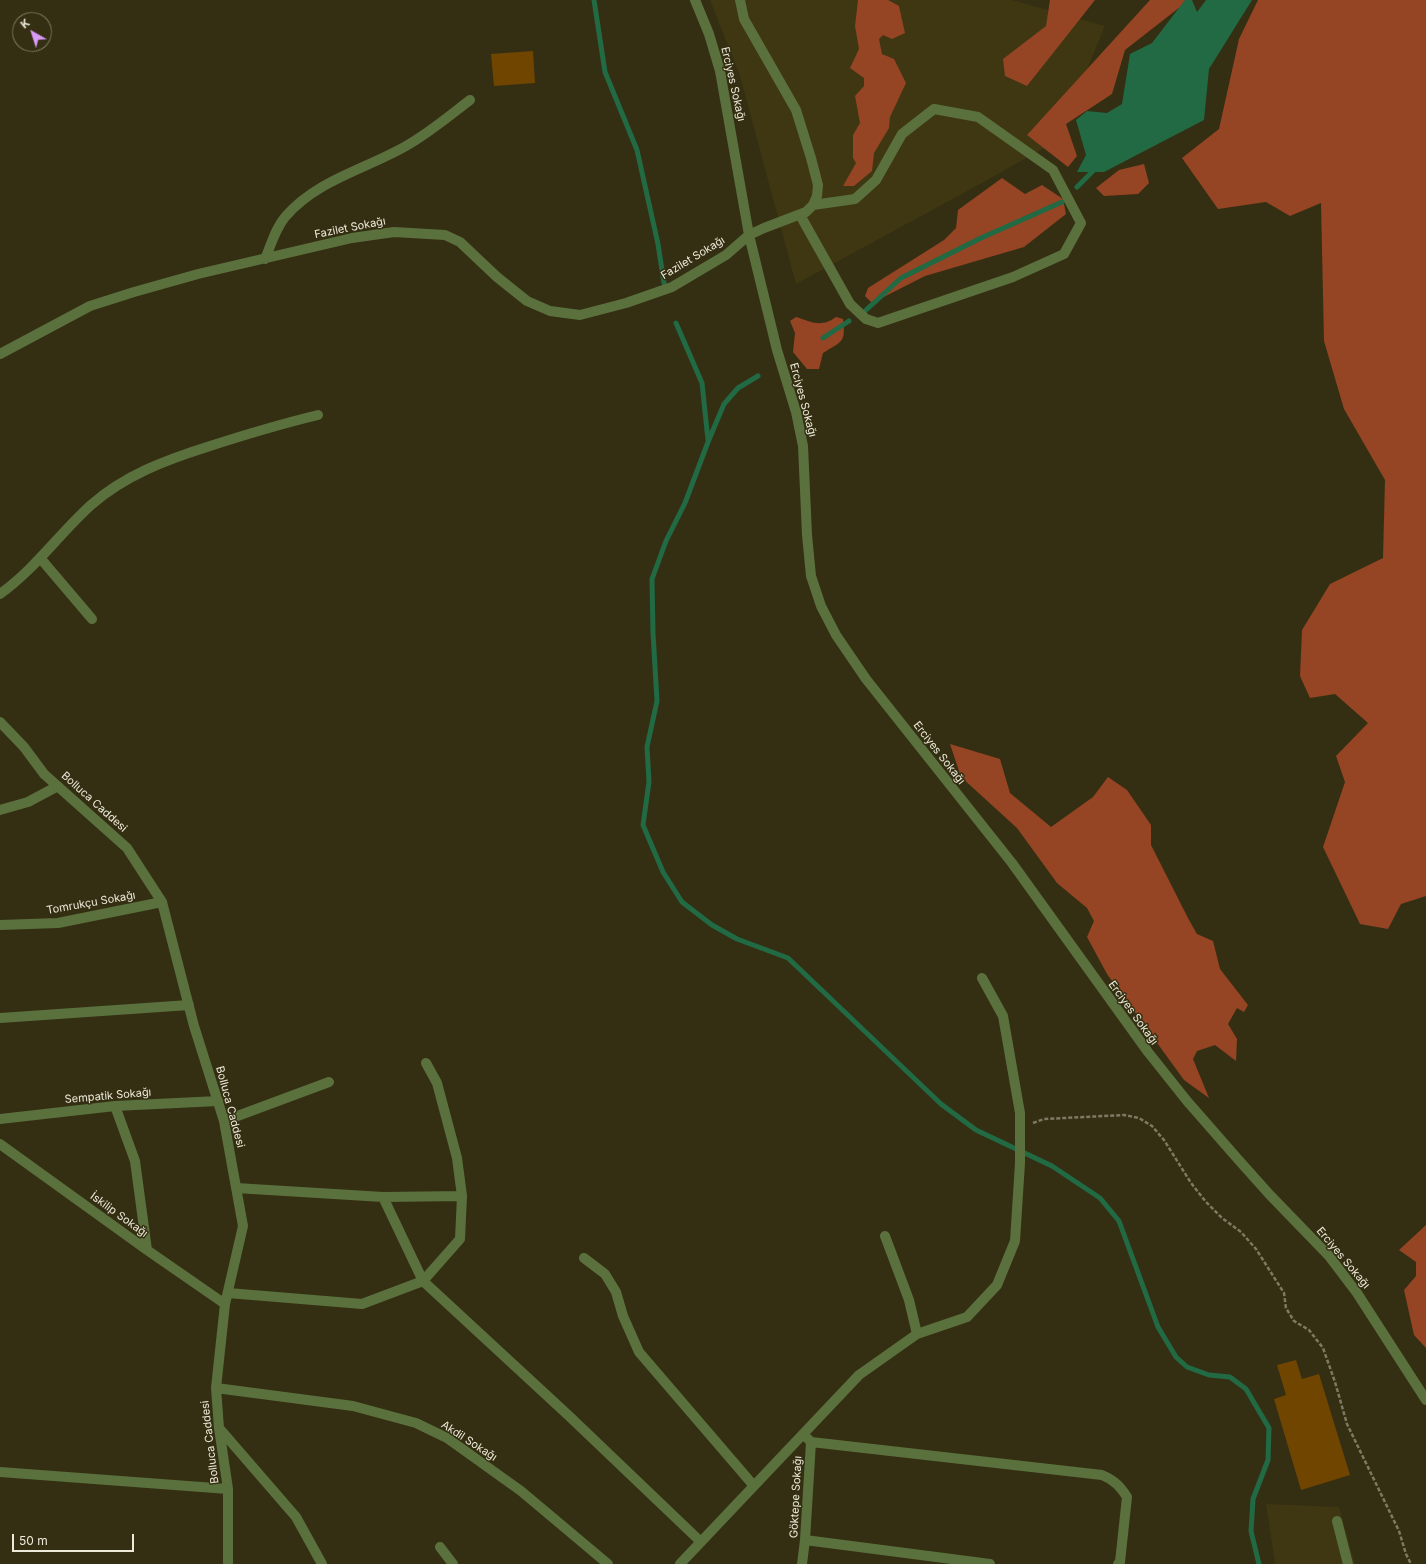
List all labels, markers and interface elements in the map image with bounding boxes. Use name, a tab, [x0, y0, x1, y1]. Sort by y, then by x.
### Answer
north arrow	[12, 12, 52, 52]
text: K	[18, 16, 33, 31]
street label: Erciyes Sokağı	[718, 45, 748, 123]
street label: Fazilet Sokağı	[313, 215, 387, 241]
street label: Fazilet Sokağı	[659, 234, 727, 282]
street label: Erciyes Sokağı	[787, 362, 819, 438]
street label: Erciyes Sokağı	[910, 719, 968, 787]
street label: Bolluca Caddesi	[58, 769, 130, 835]
street label: Tomrukçu Sokağı	[46, 889, 136, 917]
street label: Erciyes Sokağı	[1105, 978, 1161, 1048]
street label: Bolluca Caddesi	[213, 1065, 247, 1149]
street label: Sempatik Sokağı	[64, 1086, 152, 1106]
street label: İskilip Sokağı	[88, 1190, 150, 1240]
street label: Erciyes Sokağı	[1313, 1225, 1373, 1291]
street label: Bolluca Caddesi	[198, 1400, 222, 1484]
street label: Akdil Sokağı	[439, 1418, 499, 1464]
street label: Göktepe Sokağı	[787, 1456, 805, 1538]
scale bar	[14, 1526, 136, 1552]
text: 50 m	[19, 1533, 48, 1548]

